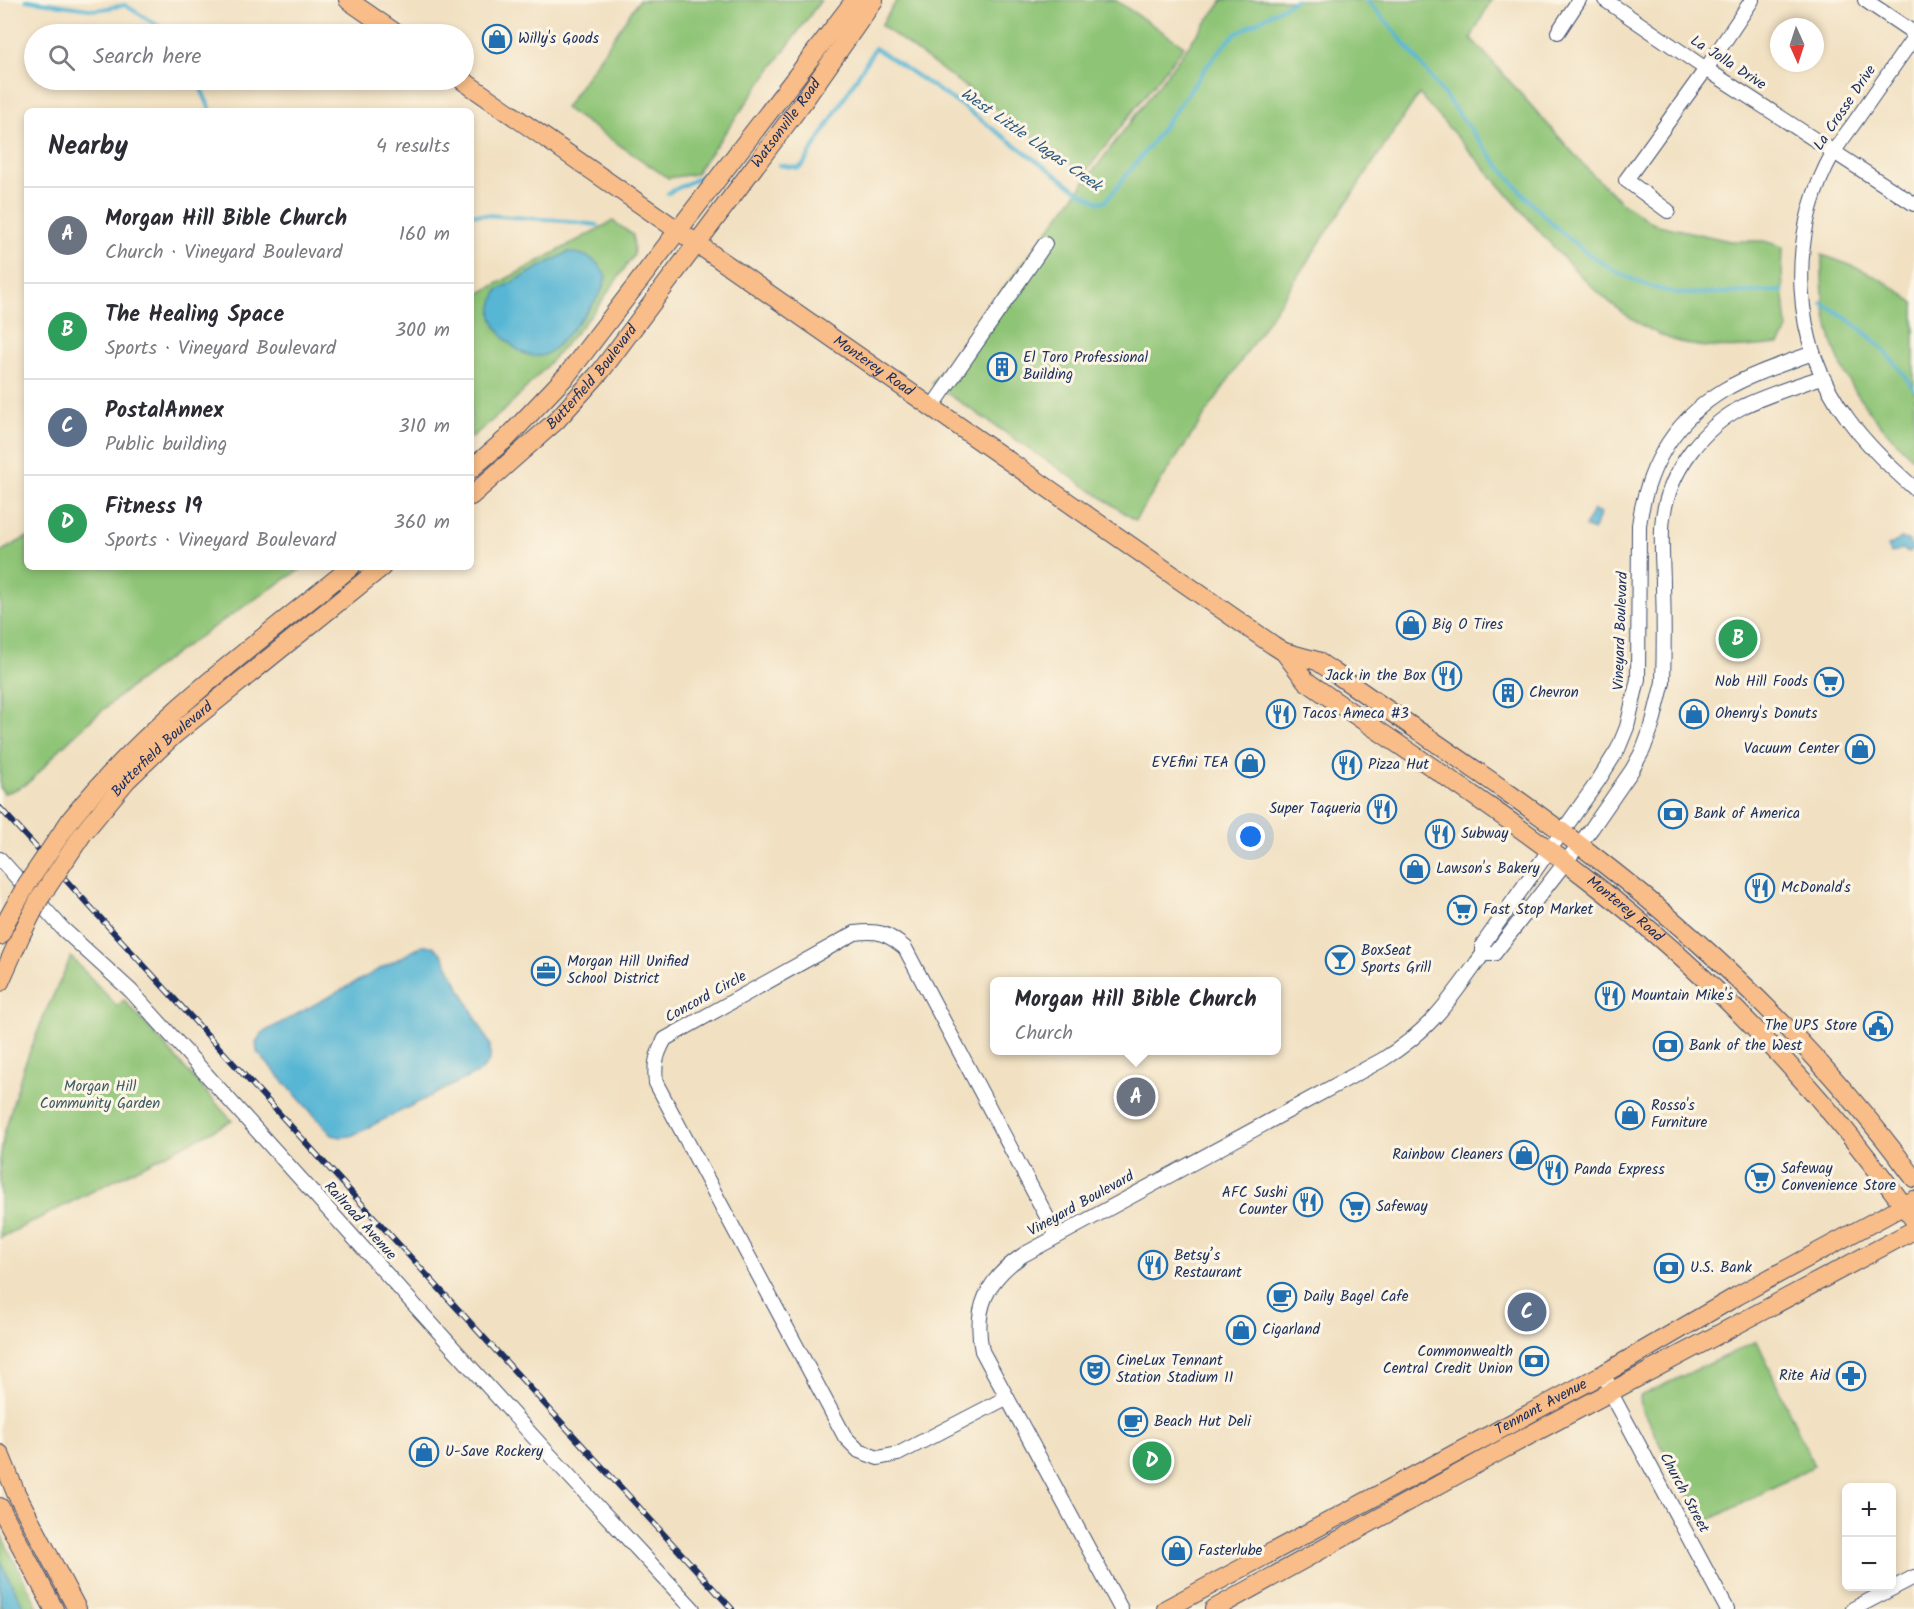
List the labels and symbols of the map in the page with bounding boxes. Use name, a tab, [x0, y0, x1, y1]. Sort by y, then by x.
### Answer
north arrow	[1770, 18, 1824, 72]
shop icon: Willy's Goods	[481, 23, 513, 55]
place label: Willy's Goods	[518, 27, 600, 51]
street label: La Jolla Drive	[1685, 29, 1771, 97]
street label: La Crosse Drive	[1807, 60, 1883, 156]
street label: Watsonville Road	[745, 73, 828, 173]
water label: West Little Llagas Creek	[955, 82, 1109, 200]
street label: Butterfield Boulevard	[541, 319, 644, 436]
street label: Monterey Road	[828, 330, 919, 403]
place label: El Toro Professional Building	[1023, 346, 1149, 387]
building icon: El Toro Professional Building	[986, 351, 1018, 383]
street label: Vineyard Boulevard	[1607, 571, 1635, 691]
shop icon: Big O Tires	[1395, 609, 1427, 641]
place label: Big O Tires	[1432, 613, 1504, 637]
pin: B	[1718, 616, 1758, 662]
restaurant icon: Jack in the Box	[1431, 660, 1463, 692]
place label: Jack in the Box	[1325, 664, 1427, 688]
supermarket icon: Nob Hill Foods	[1813, 666, 1845, 698]
place label: Nob Hill Foods	[1715, 670, 1809, 694]
building icon: Chevron	[1492, 677, 1524, 709]
place label: Chevron	[1529, 681, 1579, 705]
street label: Butterfield Boulevard	[105, 696, 219, 803]
restaurant icon: Tacos Ameca #3	[1265, 698, 1297, 730]
shop icon: Ohenry's Donuts	[1678, 698, 1710, 730]
place label: Tacos Ameca #3	[1302, 702, 1409, 726]
place label: Ohenry's Donuts	[1715, 702, 1818, 726]
shop icon: Vacuum Center	[1844, 733, 1876, 765]
place label: Vacuum Center	[1744, 737, 1840, 761]
shop icon: EYEfini TEA	[1234, 747, 1266, 779]
restaurant icon: Pizza Hut	[1331, 749, 1363, 781]
place label: EYEfini TEA	[1151, 751, 1229, 775]
place label: Pizza Hut	[1368, 753, 1429, 777]
restaurant icon: Super Taqueria	[1366, 793, 1398, 825]
place label: Super Taqueria	[1269, 797, 1361, 821]
bank icon: Bank of America	[1657, 798, 1689, 830]
place label: Bank of America	[1694, 802, 1800, 826]
restaurant icon: Subway	[1424, 818, 1456, 850]
your location	[1236, 822, 1265, 851]
place label: Subway	[1461, 822, 1509, 846]
shop icon: Lawson's Bakery	[1399, 853, 1431, 885]
place label: Lawson's Bakery	[1436, 857, 1540, 881]
street label: Monterey Road	[1581, 870, 1669, 949]
restaurant icon: McDonald's	[1744, 872, 1776, 904]
place label: McDonald's	[1781, 876, 1851, 900]
supermarket icon: Fast Stop Market	[1446, 894, 1478, 926]
place label: Fast Stop Market	[1483, 898, 1593, 922]
place label: BoxSeat Sports Grill	[1361, 939, 1431, 980]
bar icon: BoxSeat Sports Grill	[1324, 944, 1356, 976]
place label: Morgan Hill Unified School District	[567, 950, 689, 991]
office icon: Morgan Hill Unified School District	[530, 955, 562, 987]
street label: Concord Circle	[661, 964, 752, 1029]
restaurant icon: Mountain Mike's	[1594, 980, 1626, 1012]
place label: Mountain Mike's	[1631, 984, 1734, 1008]
public building icon: The UPS Store	[1862, 1010, 1894, 1042]
place label: The UPS Store	[1765, 1014, 1857, 1038]
bank icon: Bank of the West	[1652, 1030, 1684, 1062]
place label: Bank of the West	[1689, 1034, 1803, 1058]
pin: A	[1116, 1074, 1156, 1120]
park label: Morgan Hill Community Garden	[40, 1075, 160, 1116]
place label: Rosso's Furniture	[1651, 1094, 1708, 1135]
shop icon: Rosso's Furniture	[1614, 1099, 1646, 1131]
shop icon: Rainbow Cleaners	[1508, 1139, 1540, 1171]
place label: Rainbow Cleaners	[1392, 1143, 1504, 1167]
restaurant icon: Panda Express	[1537, 1154, 1569, 1186]
place label: Safeway Convenience Store	[1781, 1157, 1896, 1198]
place label: Panda Express	[1574, 1158, 1665, 1182]
supermarket icon: Safeway Convenience Store	[1744, 1162, 1776, 1194]
street label: Vineyard Boulevard	[1023, 1164, 1139, 1243]
street label: Railroad Avenue	[318, 1176, 402, 1266]
place label: AFC Sushi Counter	[1222, 1181, 1288, 1222]
restaurant icon: AFC Sushi Counter	[1292, 1186, 1324, 1218]
supermarket icon: Safeway	[1339, 1191, 1371, 1223]
place label: Safeway	[1376, 1195, 1429, 1219]
place label: Betsy’s Restaurant	[1174, 1244, 1242, 1285]
restaurant icon: Betsy’s Restaurant	[1137, 1249, 1169, 1281]
bank icon: U.S. Bank	[1653, 1252, 1685, 1284]
place label: U.S. Bank	[1690, 1256, 1753, 1280]
cafe icon: Daily Bagel Cafe	[1266, 1281, 1298, 1313]
place label: Daily Bagel Cafe	[1303, 1285, 1409, 1309]
pin: C	[1508, 1290, 1546, 1334]
shop icon: Cigarland	[1225, 1314, 1257, 1346]
place label: Cigarland	[1262, 1318, 1320, 1342]
place label: Commonwealth Central Credit Union	[1383, 1340, 1513, 1381]
bank icon: Commonwealth Central Credit Union	[1518, 1345, 1550, 1377]
place label: CineLux Tennant Station Stadium 11	[1116, 1349, 1234, 1390]
theatre icon: CineLux Tennant Station Stadium 11	[1079, 1354, 1111, 1386]
pharmacy icon: Rite Aid	[1835, 1360, 1867, 1392]
place label: Rite Aid	[1779, 1364, 1831, 1388]
street label: Tennant Avenue	[1491, 1372, 1592, 1442]
cafe icon: Beach Hut Deli	[1117, 1406, 1149, 1438]
place label: Beach Hut Deli	[1154, 1410, 1252, 1434]
shop icon: U-Save Rockery	[408, 1436, 440, 1468]
pin: D	[1132, 1438, 1172, 1484]
place label: U-Save Rockery	[445, 1440, 544, 1464]
street label: Church Street	[1653, 1449, 1715, 1538]
shop icon: Fasterlube	[1161, 1535, 1193, 1567]
place label: Fasterlube	[1198, 1539, 1263, 1563]

